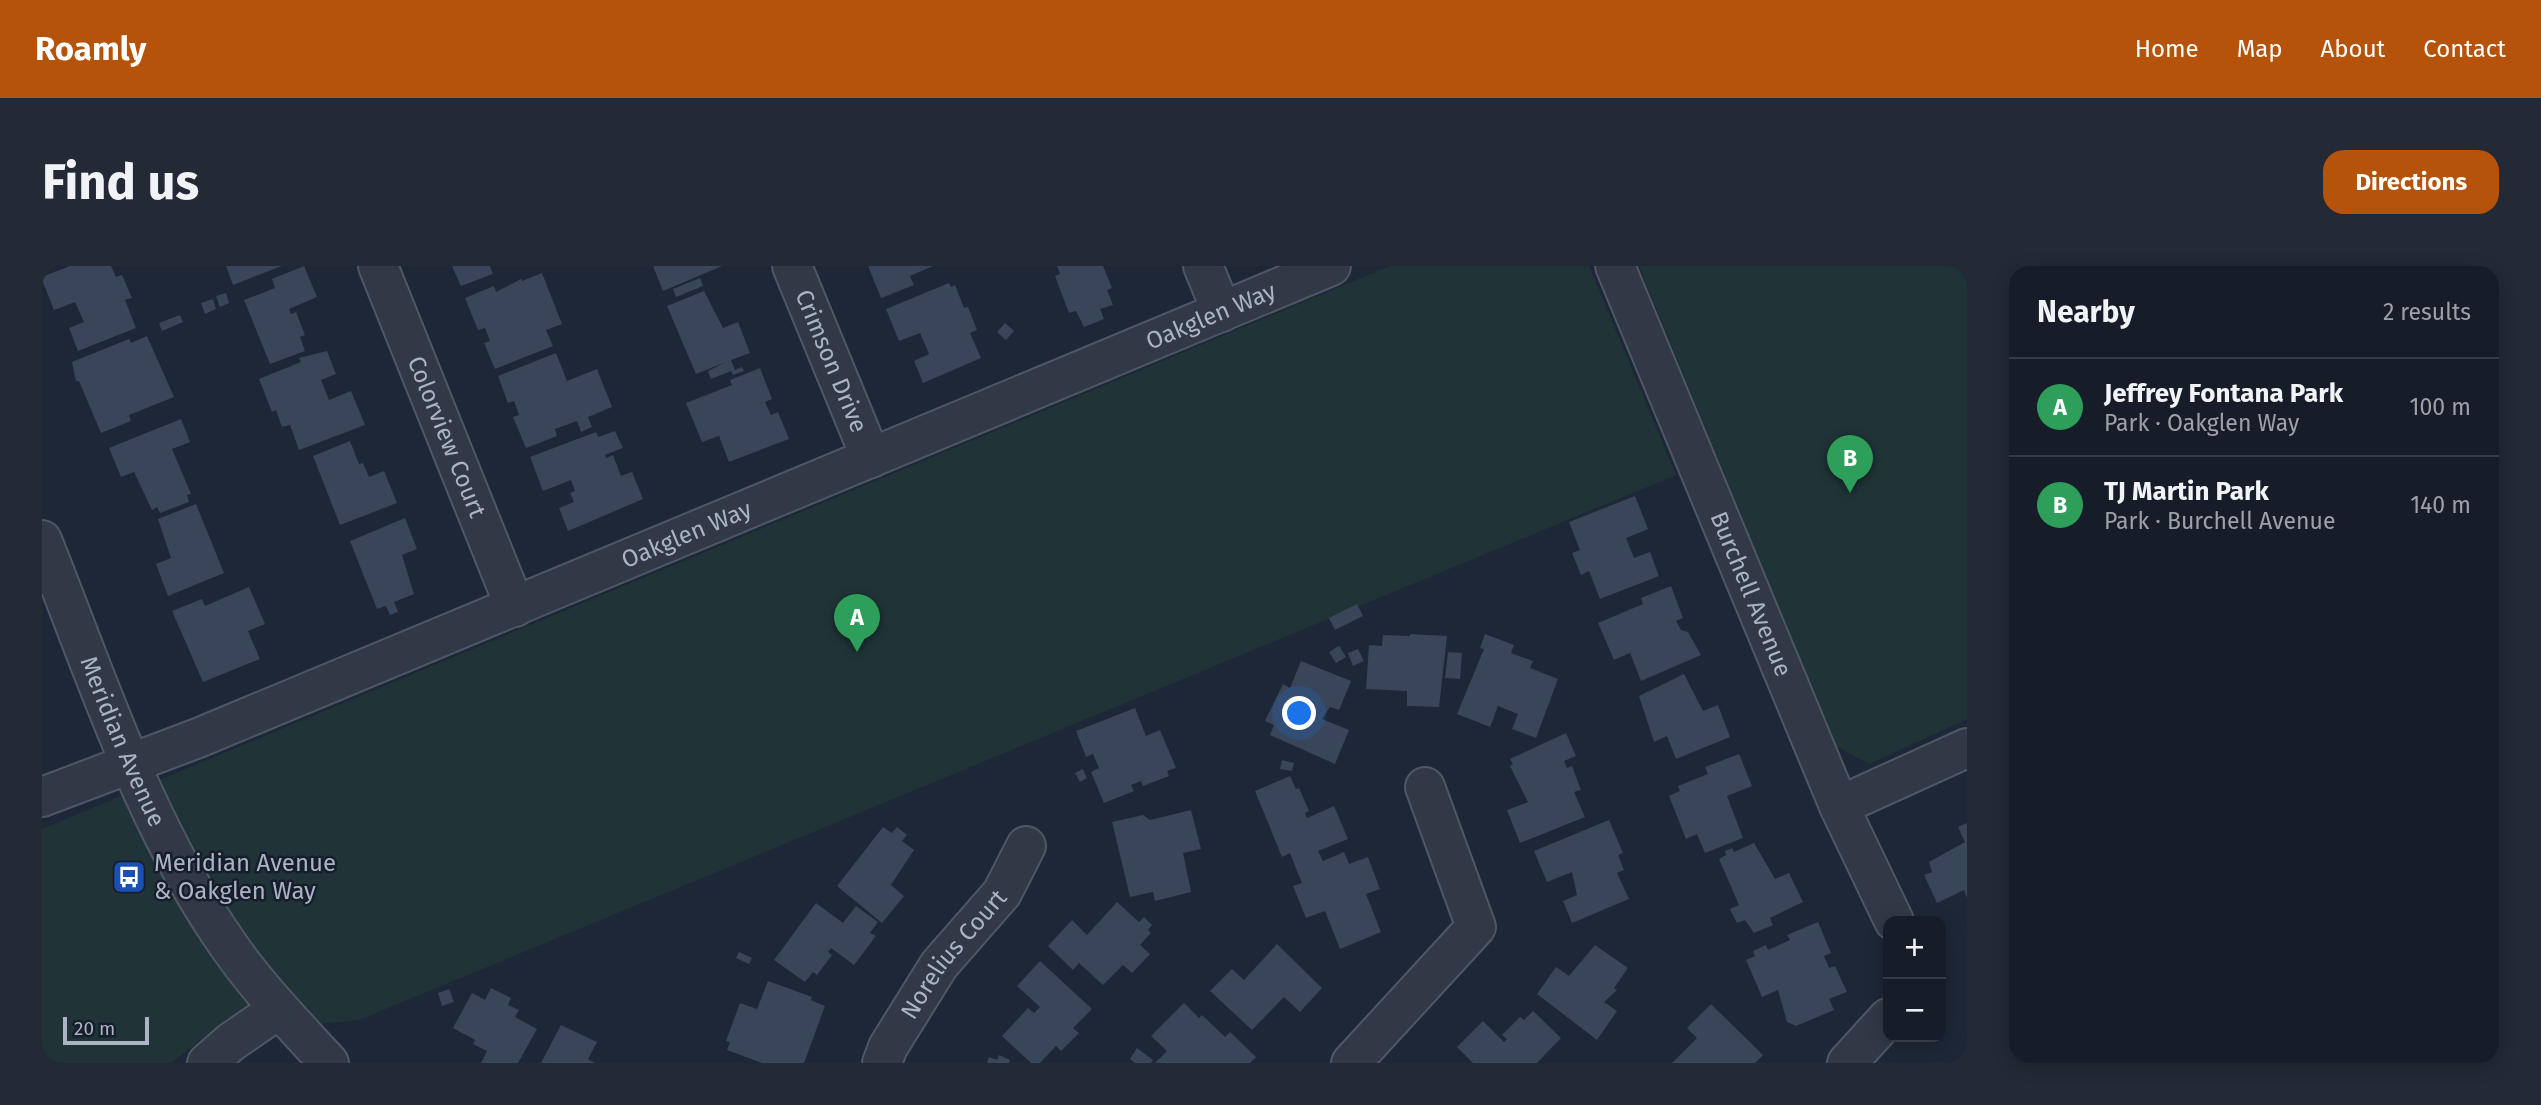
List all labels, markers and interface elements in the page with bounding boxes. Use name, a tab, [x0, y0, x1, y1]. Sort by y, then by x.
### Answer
text: Roamly	[35, 29, 146, 69]
text: Home	[2135, 35, 2199, 63]
text: Map	[2237, 35, 2283, 63]
text: About	[2321, 35, 2385, 63]
text: Contact	[2423, 35, 2506, 63]
button: Directions	[2323, 150, 2499, 214]
text: Find us	[42, 153, 199, 212]
street label: Oakglen Way	[1142, 277, 1280, 356]
street label: Crimson Drive	[789, 286, 873, 437]
text: Nearby	[2037, 294, 2135, 330]
text: 2 results	[2383, 298, 2471, 326]
street label: Colorview Court	[402, 352, 492, 522]
text: Jeffrey Fontana Park	[2104, 378, 2343, 409]
text: A	[2053, 393, 2067, 421]
text: 100 m	[2410, 393, 2471, 421]
text: Park · Oakglen Way	[2104, 409, 2299, 437]
pin: B	[1827, 435, 1873, 493]
text: TJ Martin Park	[2104, 476, 2269, 507]
text: B	[2053, 491, 2067, 519]
text: 140 m	[2410, 491, 2471, 519]
street label: Oakglen Way	[617, 495, 756, 574]
street label: Burchell Avenue	[1704, 507, 1798, 681]
text: Park · Burchell Avenue	[2104, 507, 2335, 535]
pin: A	[834, 594, 880, 652]
street label: Meridian Avenue	[74, 652, 171, 831]
your location	[1282, 696, 1316, 730]
place label: Meridian Avenue & Oakglen Way	[154, 849, 336, 905]
bus stop icon: Meridian Avenue & Oakglen Way	[110, 858, 148, 896]
street label: Norelius Court	[895, 884, 1013, 1024]
map controls	[1883, 916, 1946, 1042]
button: +	[1883, 916, 1946, 979]
button: −	[1883, 979, 1946, 1042]
scale bar	[63, 1014, 149, 1046]
text: 20 m	[74, 1017, 115, 1040]

